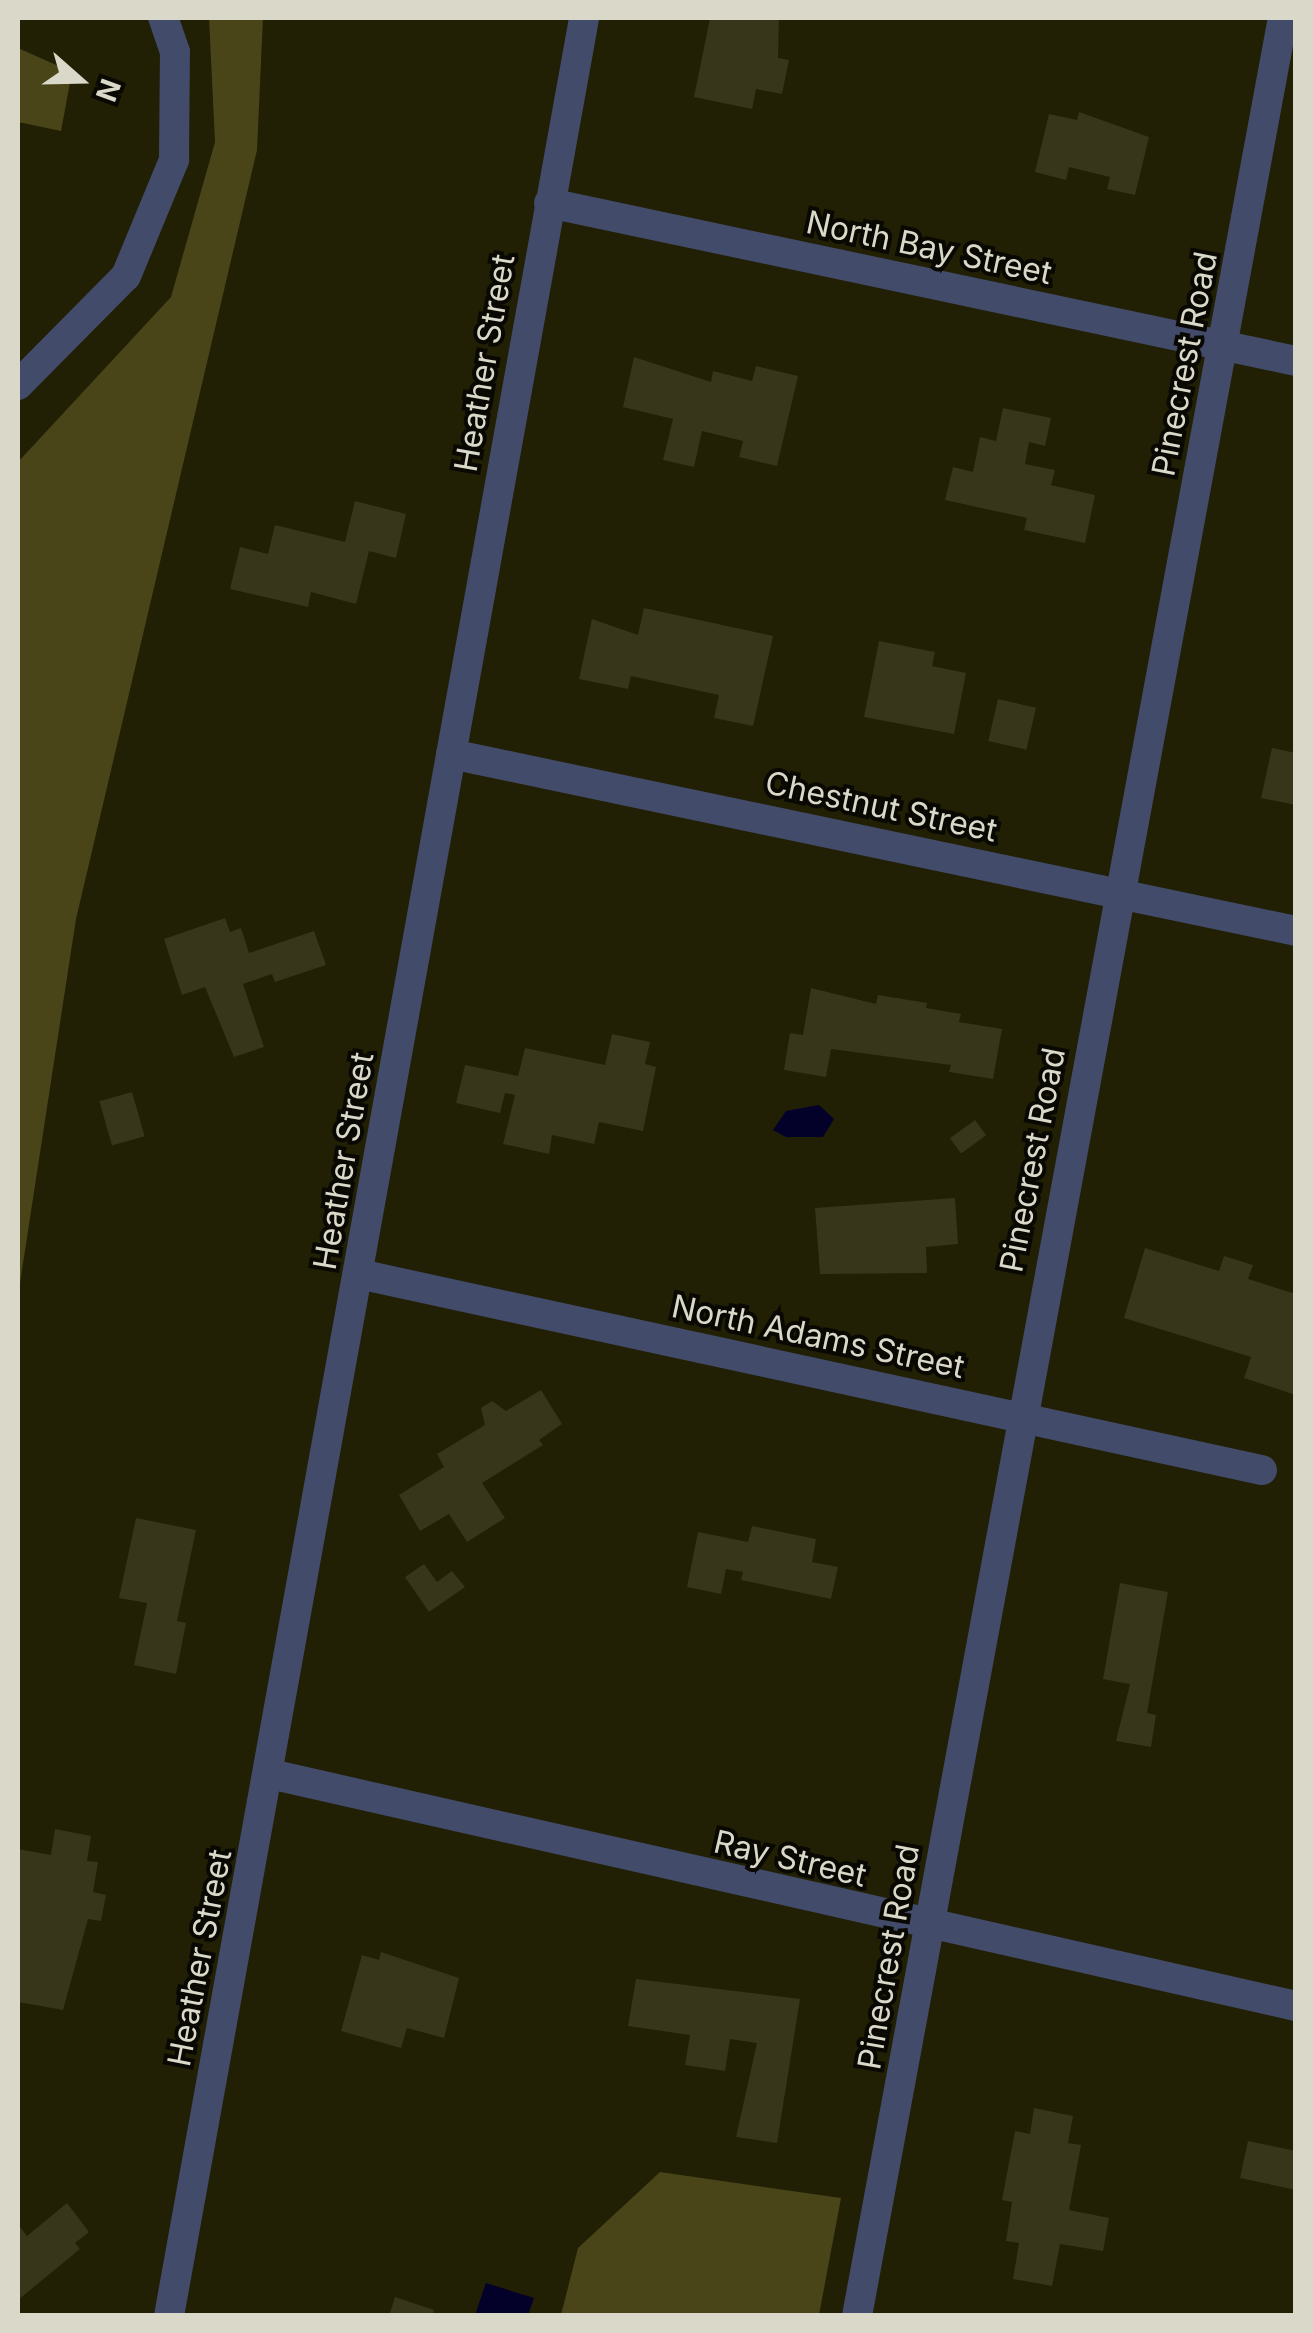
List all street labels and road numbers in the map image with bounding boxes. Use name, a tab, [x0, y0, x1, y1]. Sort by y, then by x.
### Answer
street label: North Bay Street	[803, 203, 1055, 293]
street label: Pinecrest Road	[1144, 249, 1226, 479]
street label: Heather Street	[447, 251, 523, 475]
street label: Chestnut Street	[762, 764, 1000, 850]
street label: Pinecrest Road	[992, 1045, 1074, 1275]
street label: Heather Street	[306, 1049, 382, 1273]
street label: North Adams Street	[668, 1287, 968, 1387]
street label: Ray Street	[710, 1823, 870, 1895]
street label: Pinecrest Road	[850, 1842, 928, 2072]
street label: Heather Street	[160, 1846, 240, 2070]

